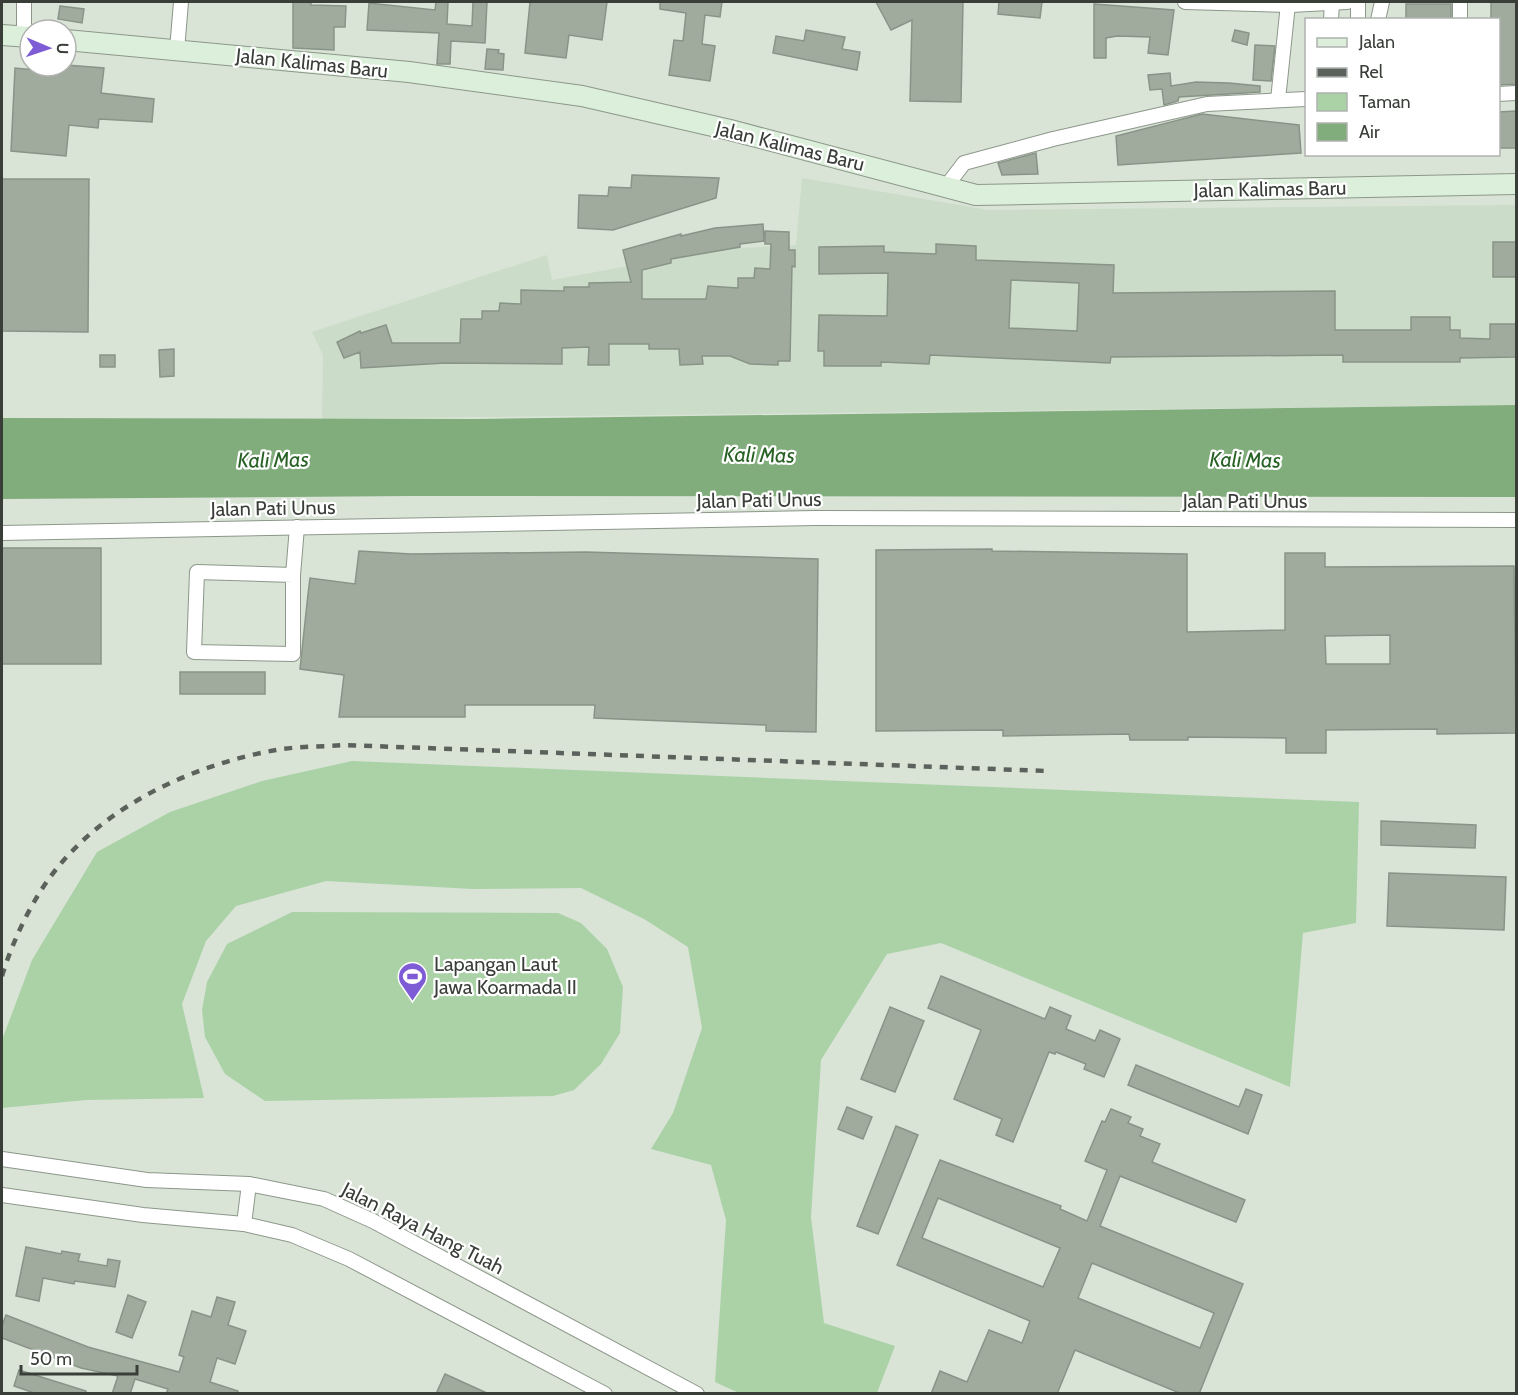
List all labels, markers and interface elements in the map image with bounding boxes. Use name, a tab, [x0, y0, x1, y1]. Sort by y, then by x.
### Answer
north arrow	[18, 18, 78, 78]
legend	[1305, 18, 1500, 156]
text: Jalan	[1358, 31, 1395, 53]
text: U	[53, 42, 72, 55]
street label: Jalan Kalimas Baru	[234, 43, 389, 83]
text: Rel	[1359, 61, 1384, 83]
text: Taman	[1359, 91, 1411, 113]
street label: Jalan Kalimas Baru	[712, 116, 867, 176]
text: Air	[1359, 121, 1380, 143]
street label: Jalan Kalimas Baru	[1192, 176, 1347, 202]
water label: Kali Mas	[723, 441, 795, 468]
water label: Kali Mas	[237, 446, 309, 473]
water label: Kali Mas	[1209, 446, 1281, 473]
street label: Jalan Pati Unus	[695, 487, 822, 513]
street label: Jalan Pati Unus	[1182, 489, 1307, 513]
street label: Jalan Pati Unus	[209, 495, 336, 521]
place label: Lapangan Laut Jawa Koarmada II	[433, 952, 577, 999]
sports icon: Lapangan Laut Jawa Koarmada II	[397, 960, 429, 1002]
street label: Jalan Raya Hang Tuah	[337, 1176, 508, 1279]
scale bar	[21, 1338, 136, 1376]
text: 50 m	[30, 1348, 72, 1370]

